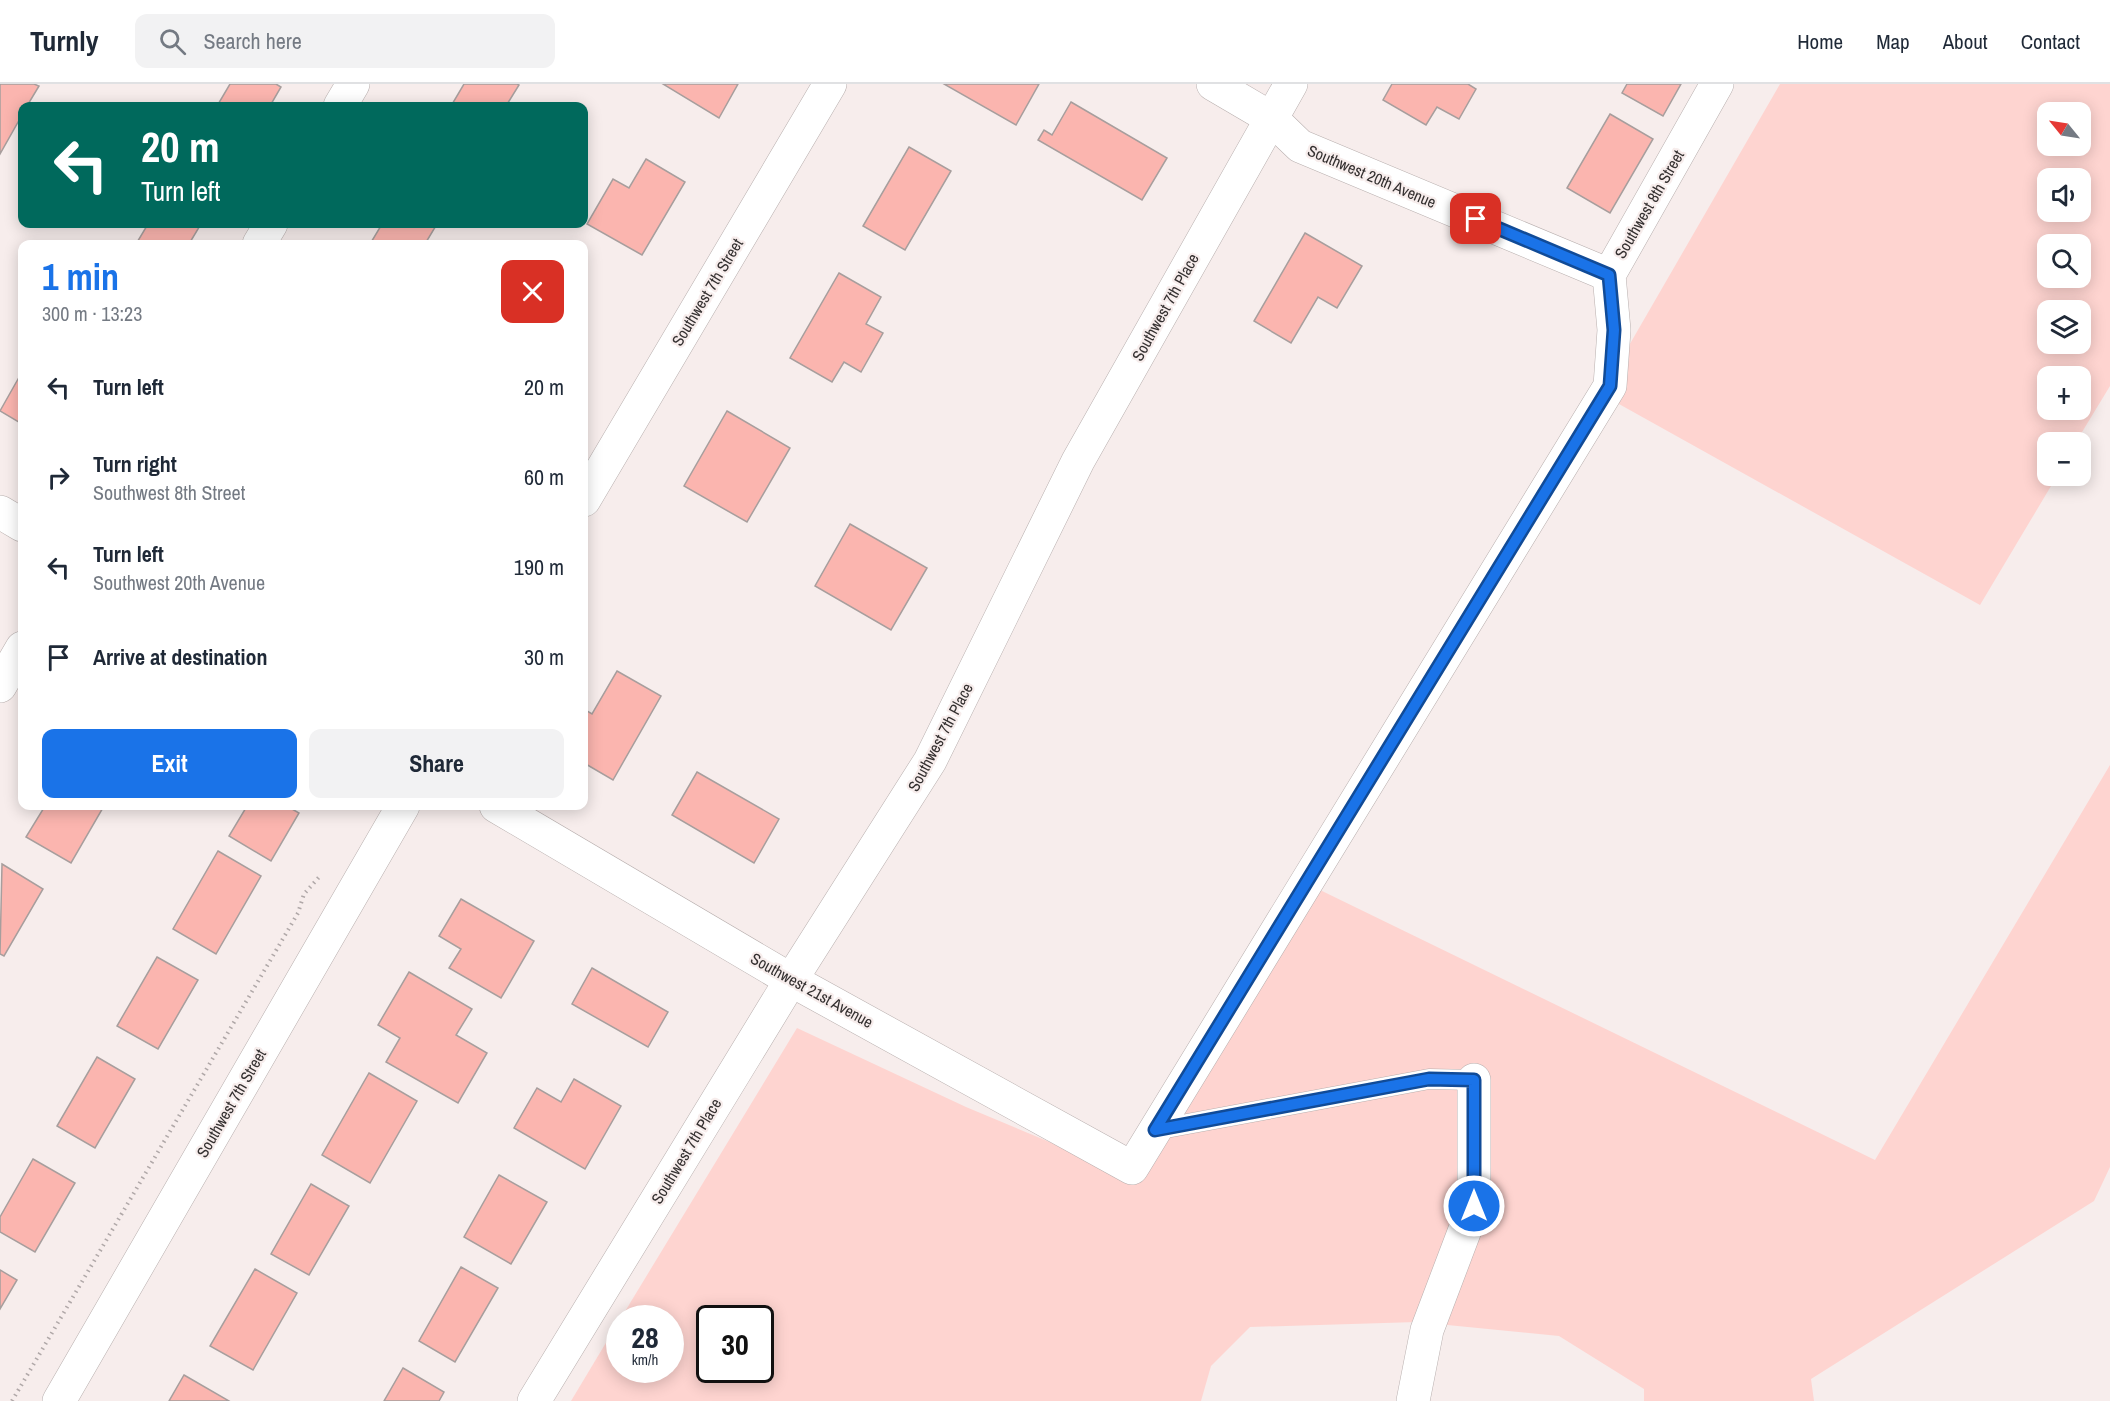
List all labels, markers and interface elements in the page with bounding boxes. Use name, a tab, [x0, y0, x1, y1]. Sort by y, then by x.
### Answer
search box	[135, 14, 555, 68]
text: Turnly	[30, 22, 99, 60]
icon: search	[156, 25, 189, 58]
text: Search here	[204, 26, 302, 56]
text: Home	[1797, 27, 1843, 56]
text: Map	[1876, 27, 1910, 56]
text: About	[1943, 27, 1988, 56]
text: Contact	[2021, 27, 2080, 56]
north arrow	[2037, 102, 2091, 156]
map controls	[2037, 102, 2091, 486]
text: 20 m	[141, 119, 220, 175]
icon: left	[42, 126, 120, 204]
street label: Southwest 20th Avenue	[1304, 139, 1440, 213]
street label: Southwest 8th Street	[1609, 145, 1689, 262]
button: sound	[2037, 168, 2091, 222]
text: Turn left	[141, 173, 220, 209]
pin	[1450, 193, 1501, 244]
icon: arrive	[1459, 202, 1492, 235]
street label: Southwest 7th Street	[666, 234, 748, 350]
button: search	[2037, 234, 2091, 288]
street label: Southwest 7th Place	[1126, 249, 1204, 365]
text: 1 min	[42, 253, 119, 301]
button: close	[501, 260, 564, 323]
text: 300 m · 13:23	[42, 300, 142, 327]
button: layers	[2037, 300, 2091, 354]
button: +	[2037, 366, 2091, 420]
icon: left	[42, 371, 75, 404]
text: Turn left	[93, 372, 164, 402]
text: 20 m	[524, 372, 564, 402]
button: −	[2037, 432, 2091, 486]
text: Turn right	[93, 449, 177, 479]
icon: right	[42, 461, 75, 494]
text: 60 m	[524, 462, 564, 492]
text: Southwest 8th Street	[93, 479, 245, 506]
text: Turn left	[93, 539, 164, 569]
icon: left	[42, 551, 75, 584]
text: 190 m	[514, 552, 564, 582]
text: Southwest 20th Avenue	[93, 569, 265, 596]
icon: arrive	[42, 641, 75, 674]
text: Arrive at destination	[93, 642, 267, 672]
text: 30 m	[524, 642, 564, 672]
street label: Southwest 7th Place	[902, 679, 978, 795]
button: Exit	[42, 729, 297, 798]
button: Share	[309, 729, 564, 798]
street label: Southwest 21st Avenue	[747, 947, 877, 1033]
street label: Southwest 7th Street	[191, 1044, 271, 1161]
street label: Southwest 7th Place	[646, 1094, 726, 1208]
position arrow	[1442, 1174, 1506, 1238]
speed limit sign: 30	[696, 1305, 774, 1383]
text: 28	[631, 1317, 659, 1357]
text: km/h	[632, 1349, 658, 1370]

